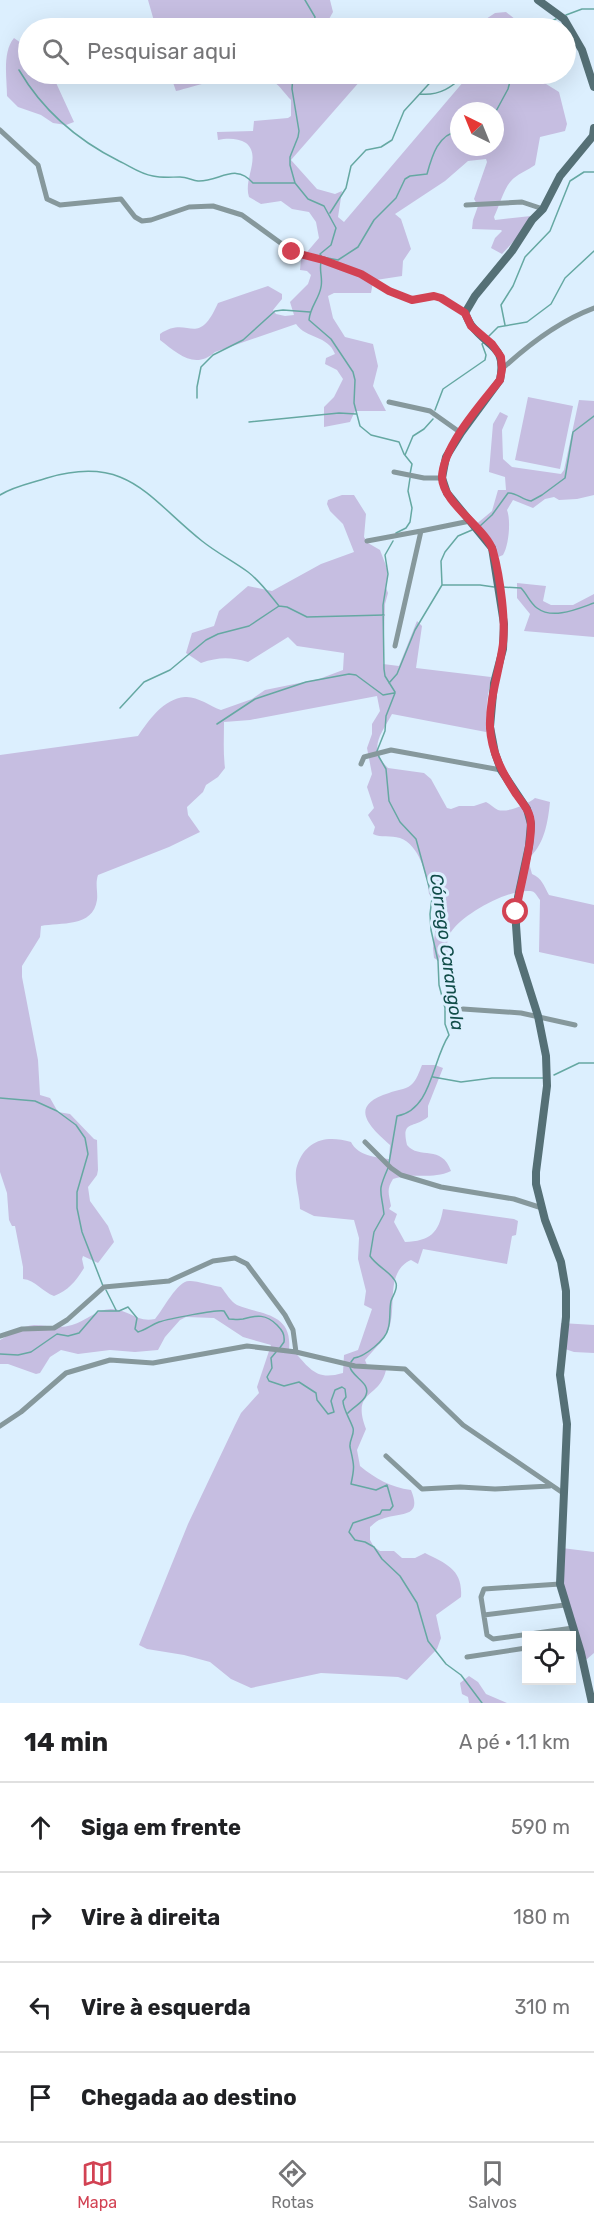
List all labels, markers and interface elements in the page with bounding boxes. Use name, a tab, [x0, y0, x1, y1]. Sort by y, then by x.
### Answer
search box	[18, 18, 576, 84]
icon: search	[39, 35, 72, 68]
text: Pesquisar aqui	[87, 38, 237, 65]
north arrow	[450, 102, 504, 156]
route end	[278, 238, 304, 264]
water label: Córrego Carangola	[425, 872, 469, 1032]
route start	[502, 898, 528, 924]
map controls	[522, 1631, 576, 1685]
button: locate	[522, 1631, 576, 1685]
text: 14 min	[24, 1727, 108, 1758]
text: A pé · 1.1 km	[459, 1730, 570, 1754]
icon: ahead	[24, 1811, 57, 1844]
text: Siga em frente	[81, 1814, 241, 1841]
text: 590 m	[511, 1815, 570, 1839]
icon: right	[24, 1901, 57, 1934]
text: Vire à direita	[81, 1904, 220, 1931]
text: 180 m	[513, 1905, 570, 1929]
icon: left	[24, 1991, 57, 2024]
text: Vire à esquerda	[81, 1994, 251, 2021]
text: 310 m	[514, 1995, 570, 2019]
icon: arrive	[24, 2081, 57, 2114]
text: Chegada ao destino	[81, 2084, 297, 2111]
tab: Mapa	[77, 2157, 117, 2212]
tab: Rotas	[271, 2157, 314, 2212]
tab: Salvos	[468, 2157, 517, 2212]

